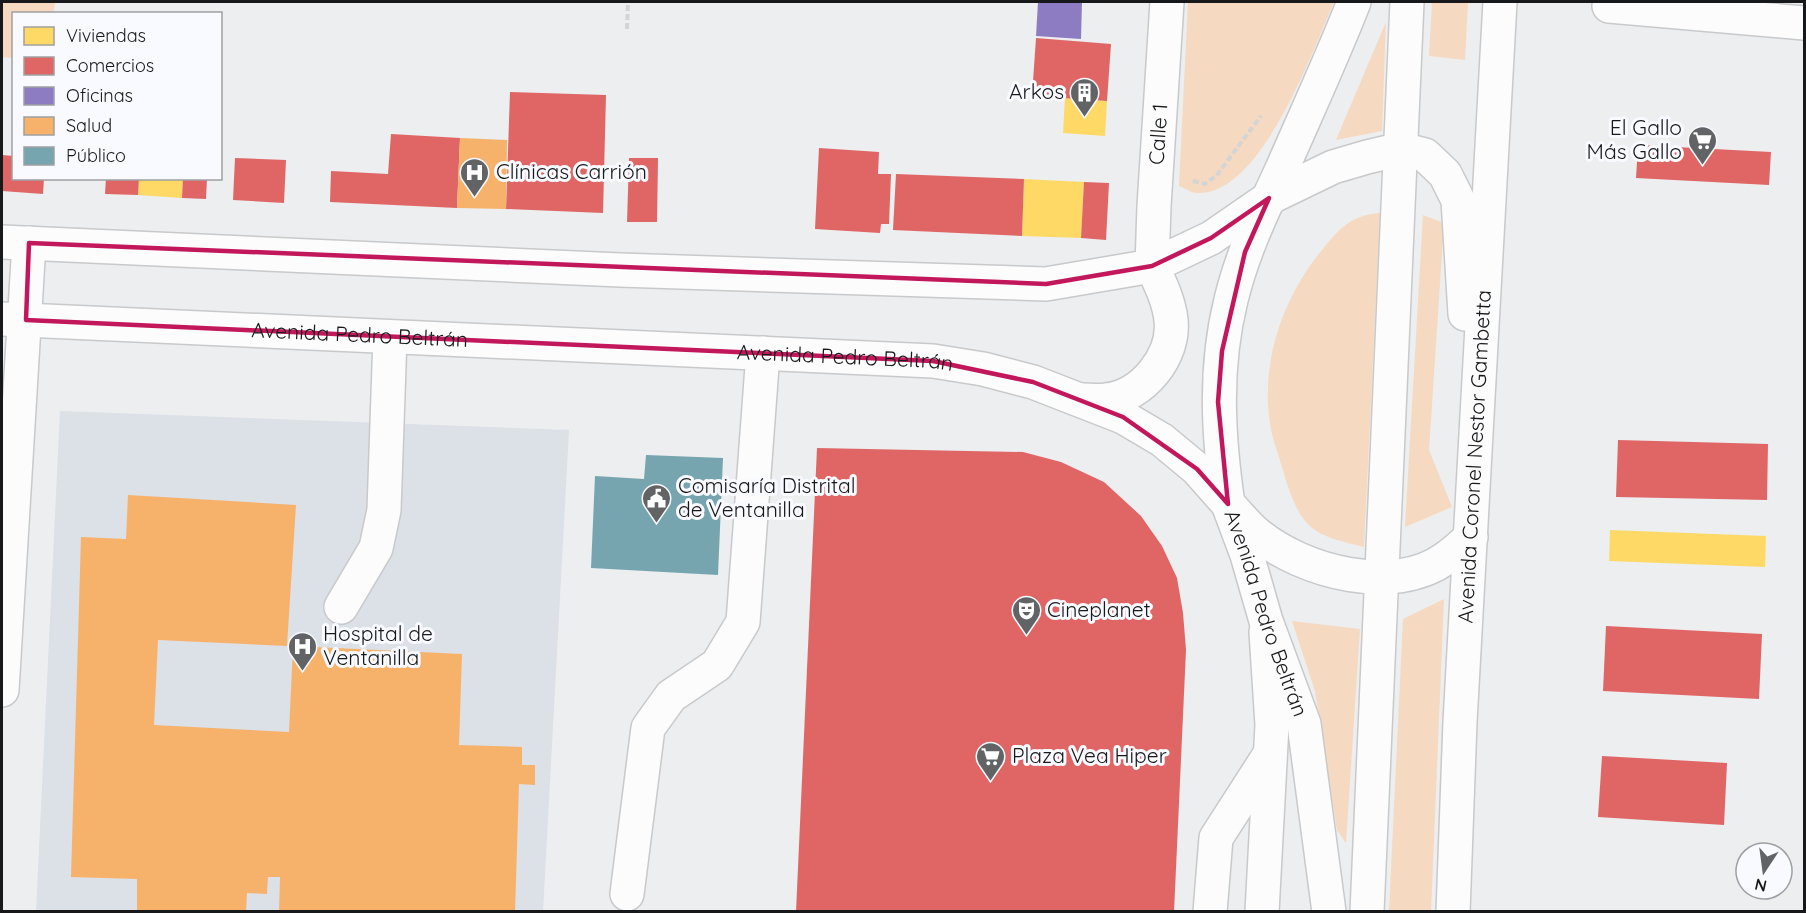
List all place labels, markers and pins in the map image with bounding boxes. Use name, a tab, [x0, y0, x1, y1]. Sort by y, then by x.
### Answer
building icon: Arkos	[1069, 76, 1101, 118]
place label: Arkos	[1009, 78, 1064, 104]
place label: El Gallo Más Gallo	[1587, 114, 1682, 164]
supermarket icon: El Gallo Más Gallo	[1687, 124, 1719, 166]
hospital icon: Clínicas Carrión	[459, 156, 491, 198]
place label: Clínicas Carrión	[496, 158, 647, 184]
place label: Comisaría Distrital de Ventanilla	[678, 472, 856, 522]
public building icon: Comisaría Distrital de Ventanilla	[641, 482, 673, 524]
theatre icon: Cineplanet	[1010, 594, 1042, 636]
place label: Cineplanet	[1047, 596, 1151, 622]
place label: Hospital de Ventanilla	[323, 620, 433, 670]
hospital icon: Hospital de Ventanilla	[286, 630, 318, 672]
supermarket icon: Plaza Vea Hiper	[975, 740, 1007, 782]
place label: Plaza Vea Hiper	[1012, 742, 1167, 768]

